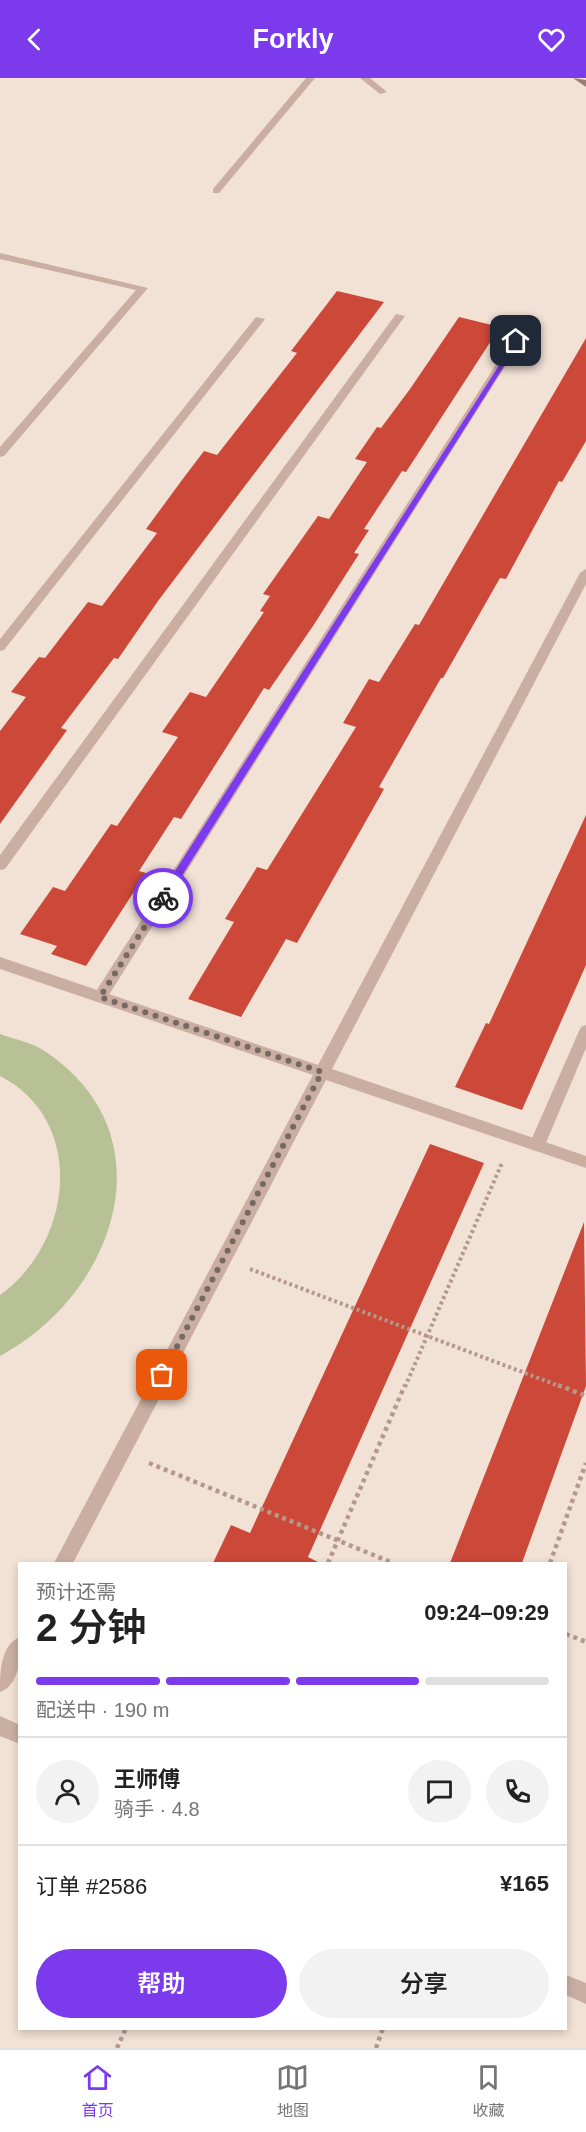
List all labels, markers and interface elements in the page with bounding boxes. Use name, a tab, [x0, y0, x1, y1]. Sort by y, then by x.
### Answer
icon: back	[18, 23, 51, 56]
icon: heart	[535, 23, 568, 56]
text: Forkly	[252, 24, 334, 54]
pin	[490, 315, 541, 366]
icon: home	[499, 324, 532, 357]
courier	[133, 868, 193, 928]
icon: bike	[147, 882, 180, 915]
pin	[136, 1349, 187, 1400]
icon: bag	[145, 1358, 178, 1391]
text: 预计还需	[36, 1581, 116, 1603]
text: 09:24–09:29	[424, 1600, 549, 1625]
text: 2 分钟	[36, 1606, 147, 1649]
text: 配送中 · 190 m	[36, 1699, 169, 1721]
button: person	[36, 1760, 99, 1823]
button: chat	[408, 1760, 471, 1823]
button: phone	[486, 1760, 549, 1823]
text: 王师傅	[114, 1767, 180, 1792]
text: 骑手 · 4.8	[114, 1798, 200, 1820]
text: ¥165	[500, 1871, 549, 1896]
text: 订单 #2586	[36, 1874, 147, 1899]
button: 帮助	[36, 1949, 287, 2018]
button: 分享	[299, 1949, 549, 2018]
tab: 首页	[81, 2061, 114, 2121]
tab: 地图	[276, 2061, 309, 2121]
tab: 收藏	[472, 2061, 505, 2121]

